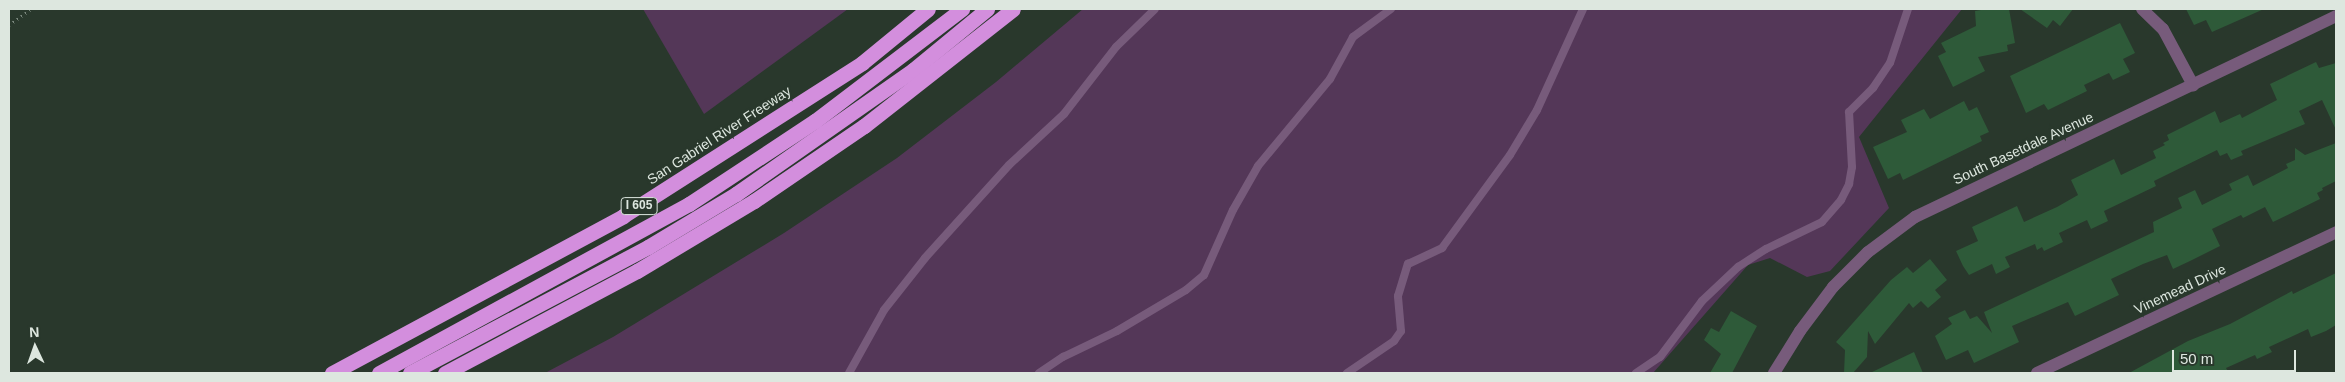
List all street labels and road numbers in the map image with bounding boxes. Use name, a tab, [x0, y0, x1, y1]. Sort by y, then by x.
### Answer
street label: San Gabriel River Freeway	[644, 82, 794, 188]
street label: South Basetdale Avenue	[1950, 108, 2096, 188]
road number: I 605	[620, 197, 658, 216]
street label: Vinemead Drive	[2131, 260, 2229, 318]

